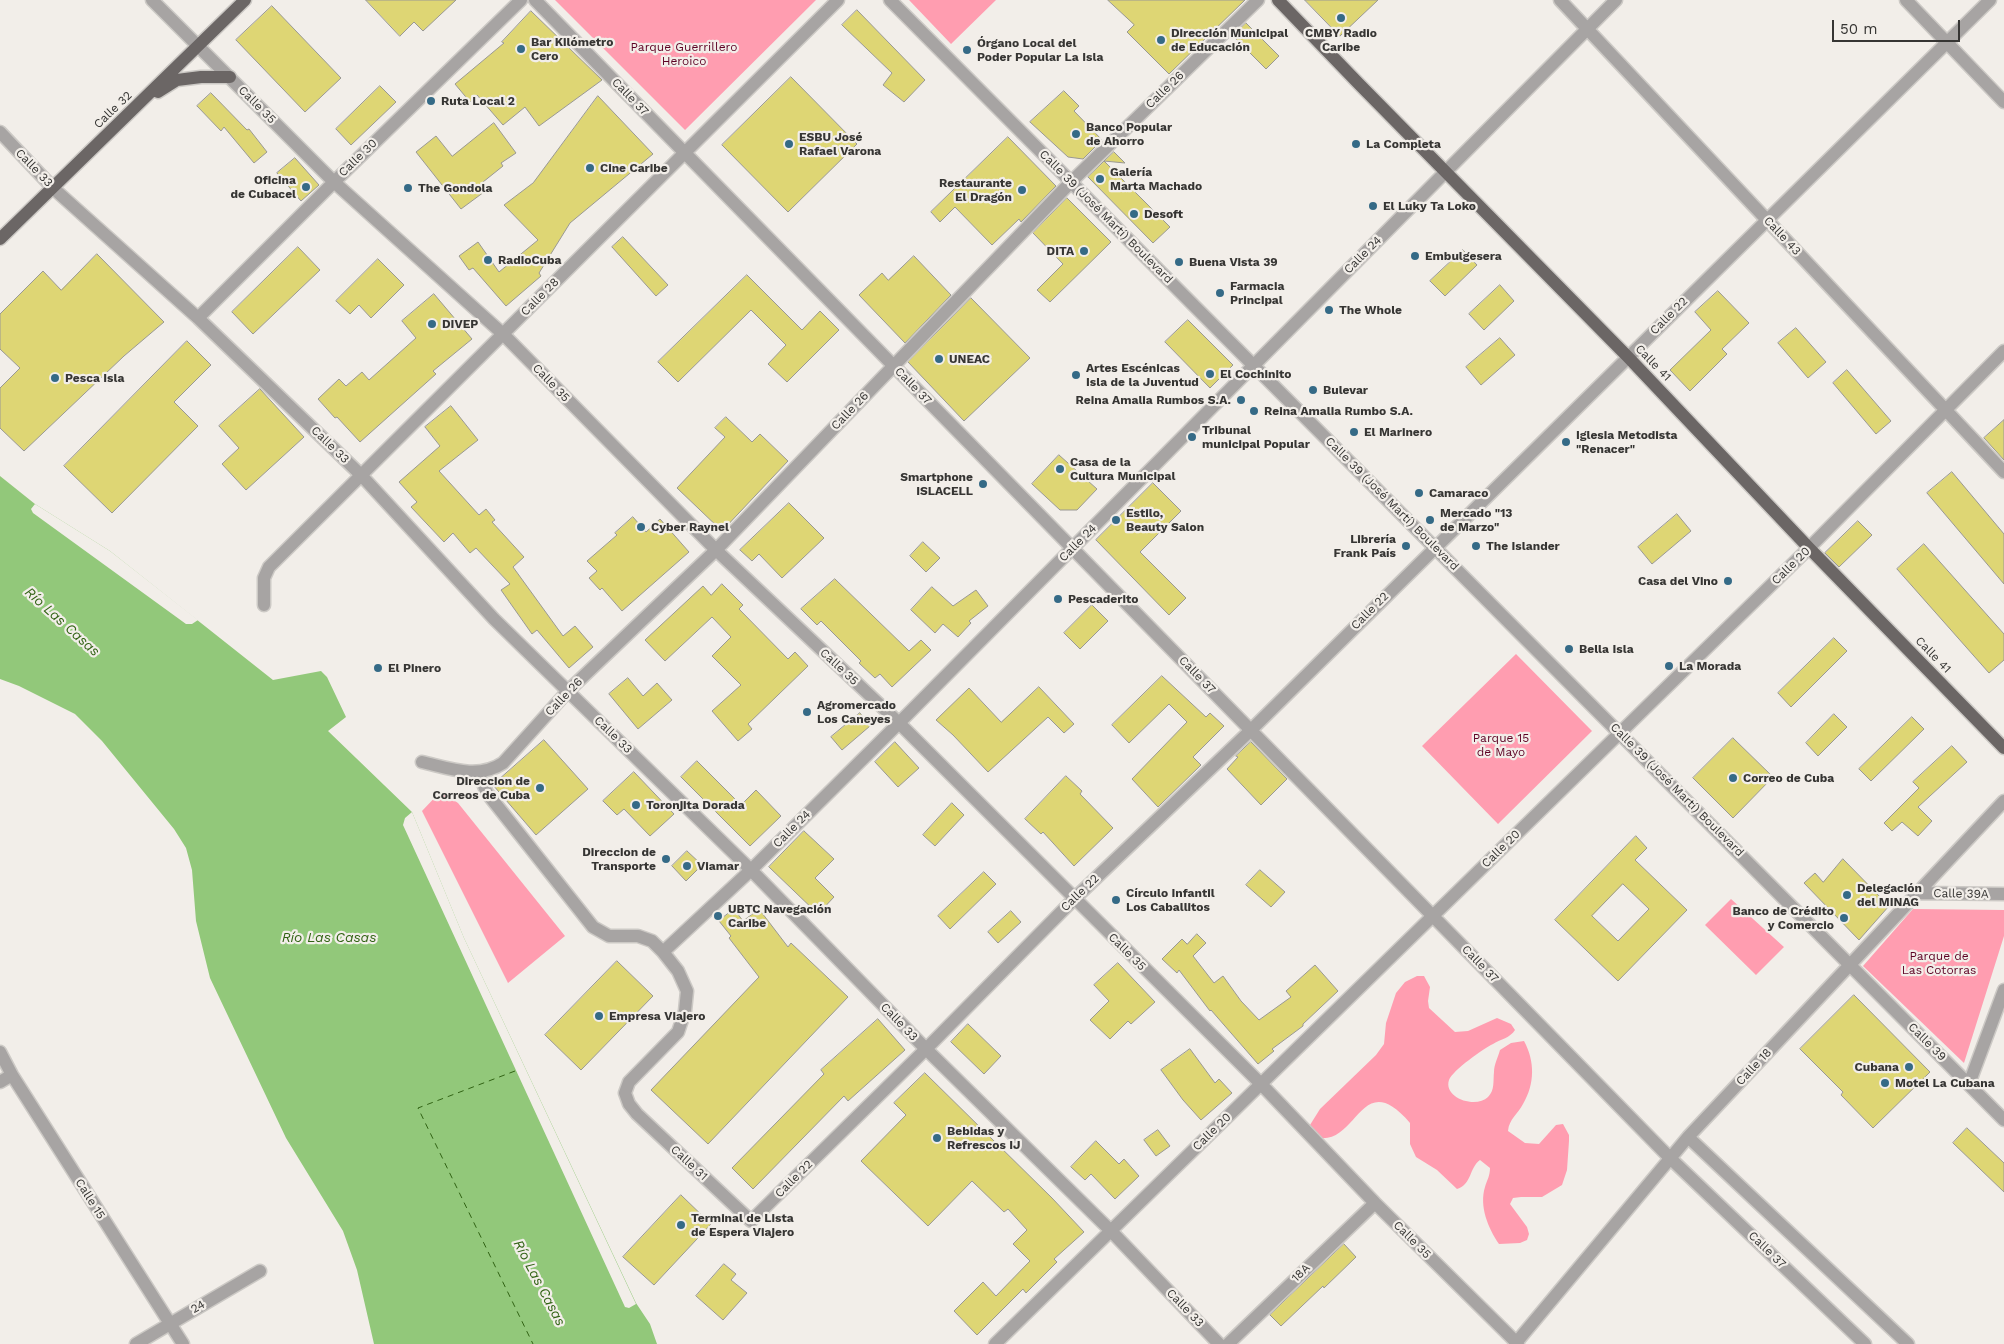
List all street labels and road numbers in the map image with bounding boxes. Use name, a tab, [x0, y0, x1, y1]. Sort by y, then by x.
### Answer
street label: Calle 26	[1143, 68, 1187, 112]
street label: Calle 37	[609, 75, 651, 119]
street label: Calle 35	[235, 83, 279, 127]
street label: Calle 32	[91, 88, 135, 132]
street label: Calle 30	[336, 136, 380, 180]
street label: Calle 33	[12, 146, 56, 190]
street label: Calle 39 (José Martí) Boulevard	[1036, 147, 1176, 287]
street label: Calle 43	[1760, 214, 1804, 258]
street label: Calle 24	[1341, 233, 1385, 277]
street label: Calle 28	[518, 275, 562, 319]
street label: Calle 22	[1647, 294, 1691, 338]
street label: Calle 41	[1632, 342, 1674, 384]
street label: Calle 35	[529, 361, 573, 405]
street label: Calle 37	[892, 364, 934, 408]
street label: Calle 26	[828, 389, 872, 433]
street label: Calle 33	[308, 423, 352, 467]
street label: Calle 39 (José Martí) Boulevard	[1322, 434, 1462, 574]
street label: Calle 24	[1056, 521, 1100, 565]
street label: Calle 20	[1769, 544, 1813, 588]
street label: Calle 22	[1348, 589, 1392, 633]
street label: Calle 41	[1912, 634, 1954, 676]
street label: Calle 35	[817, 646, 861, 688]
street label: Calle 37	[1176, 653, 1218, 697]
street label: Calle 26	[542, 675, 586, 719]
street label: Calle 33	[591, 713, 635, 757]
street label: Calle 39 (José Martí) Boulevard	[1607, 720, 1747, 860]
street label: Calle 24	[770, 807, 814, 851]
street label: Calle 20	[1479, 827, 1523, 871]
street label: Calle 22	[1058, 871, 1102, 915]
street label: Calle 39A	[1933, 886, 1989, 902]
street label: Calle 35	[1105, 930, 1149, 974]
street label: Calle 37	[1459, 942, 1501, 986]
street label: Calle 33	[877, 1000, 921, 1044]
street label: Calle 39	[1905, 1020, 1949, 1064]
street label: Calle 18	[1733, 1045, 1775, 1089]
street label: Calle 20	[1190, 1110, 1234, 1154]
street label: Calle 31	[668, 1142, 710, 1184]
street label: Calle 22	[772, 1157, 816, 1201]
street label: Calle 15	[72, 1176, 108, 1222]
street label: Calle 35	[1390, 1218, 1434, 1262]
street label: Calle 37	[1745, 1229, 1789, 1271]
street label: 18A	[1289, 1261, 1313, 1285]
street label: Calle 33	[1163, 1286, 1207, 1330]
street label: 24	[188, 1297, 208, 1317]

